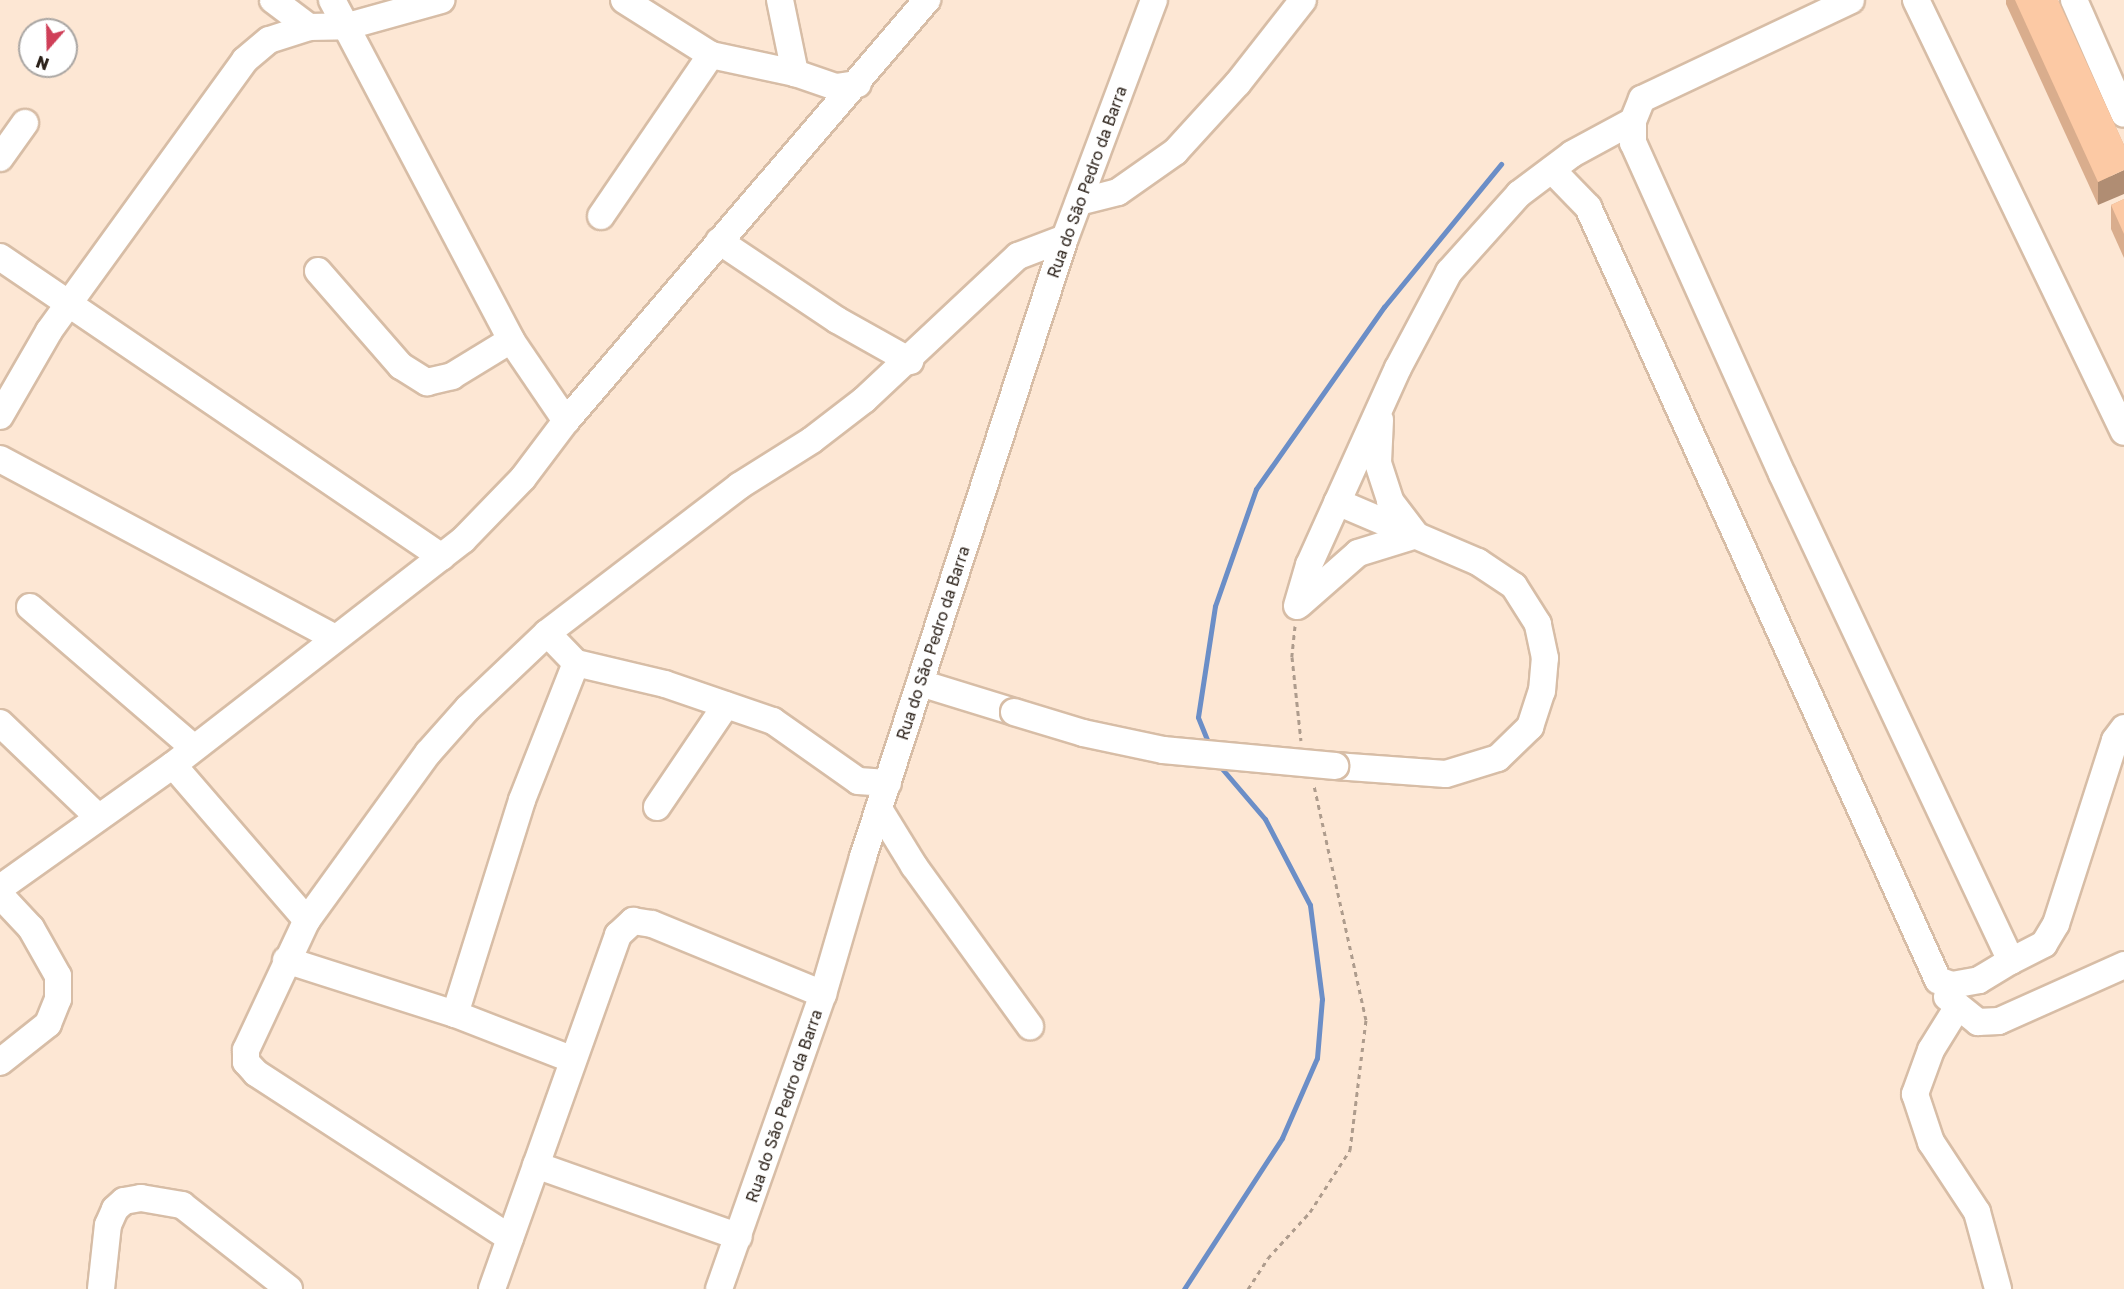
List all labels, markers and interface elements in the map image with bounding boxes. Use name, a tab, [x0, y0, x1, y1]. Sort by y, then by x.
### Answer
north arrow	[18, 18, 78, 78]
text: N	[33, 52, 52, 75]
street label: Rua do São Pedro da Barra	[1043, 83, 1131, 281]
street label: Rua do São Pedro da Barra	[893, 544, 973, 742]
street label: Rua do São Pedro da Barra	[742, 1007, 826, 1205]

